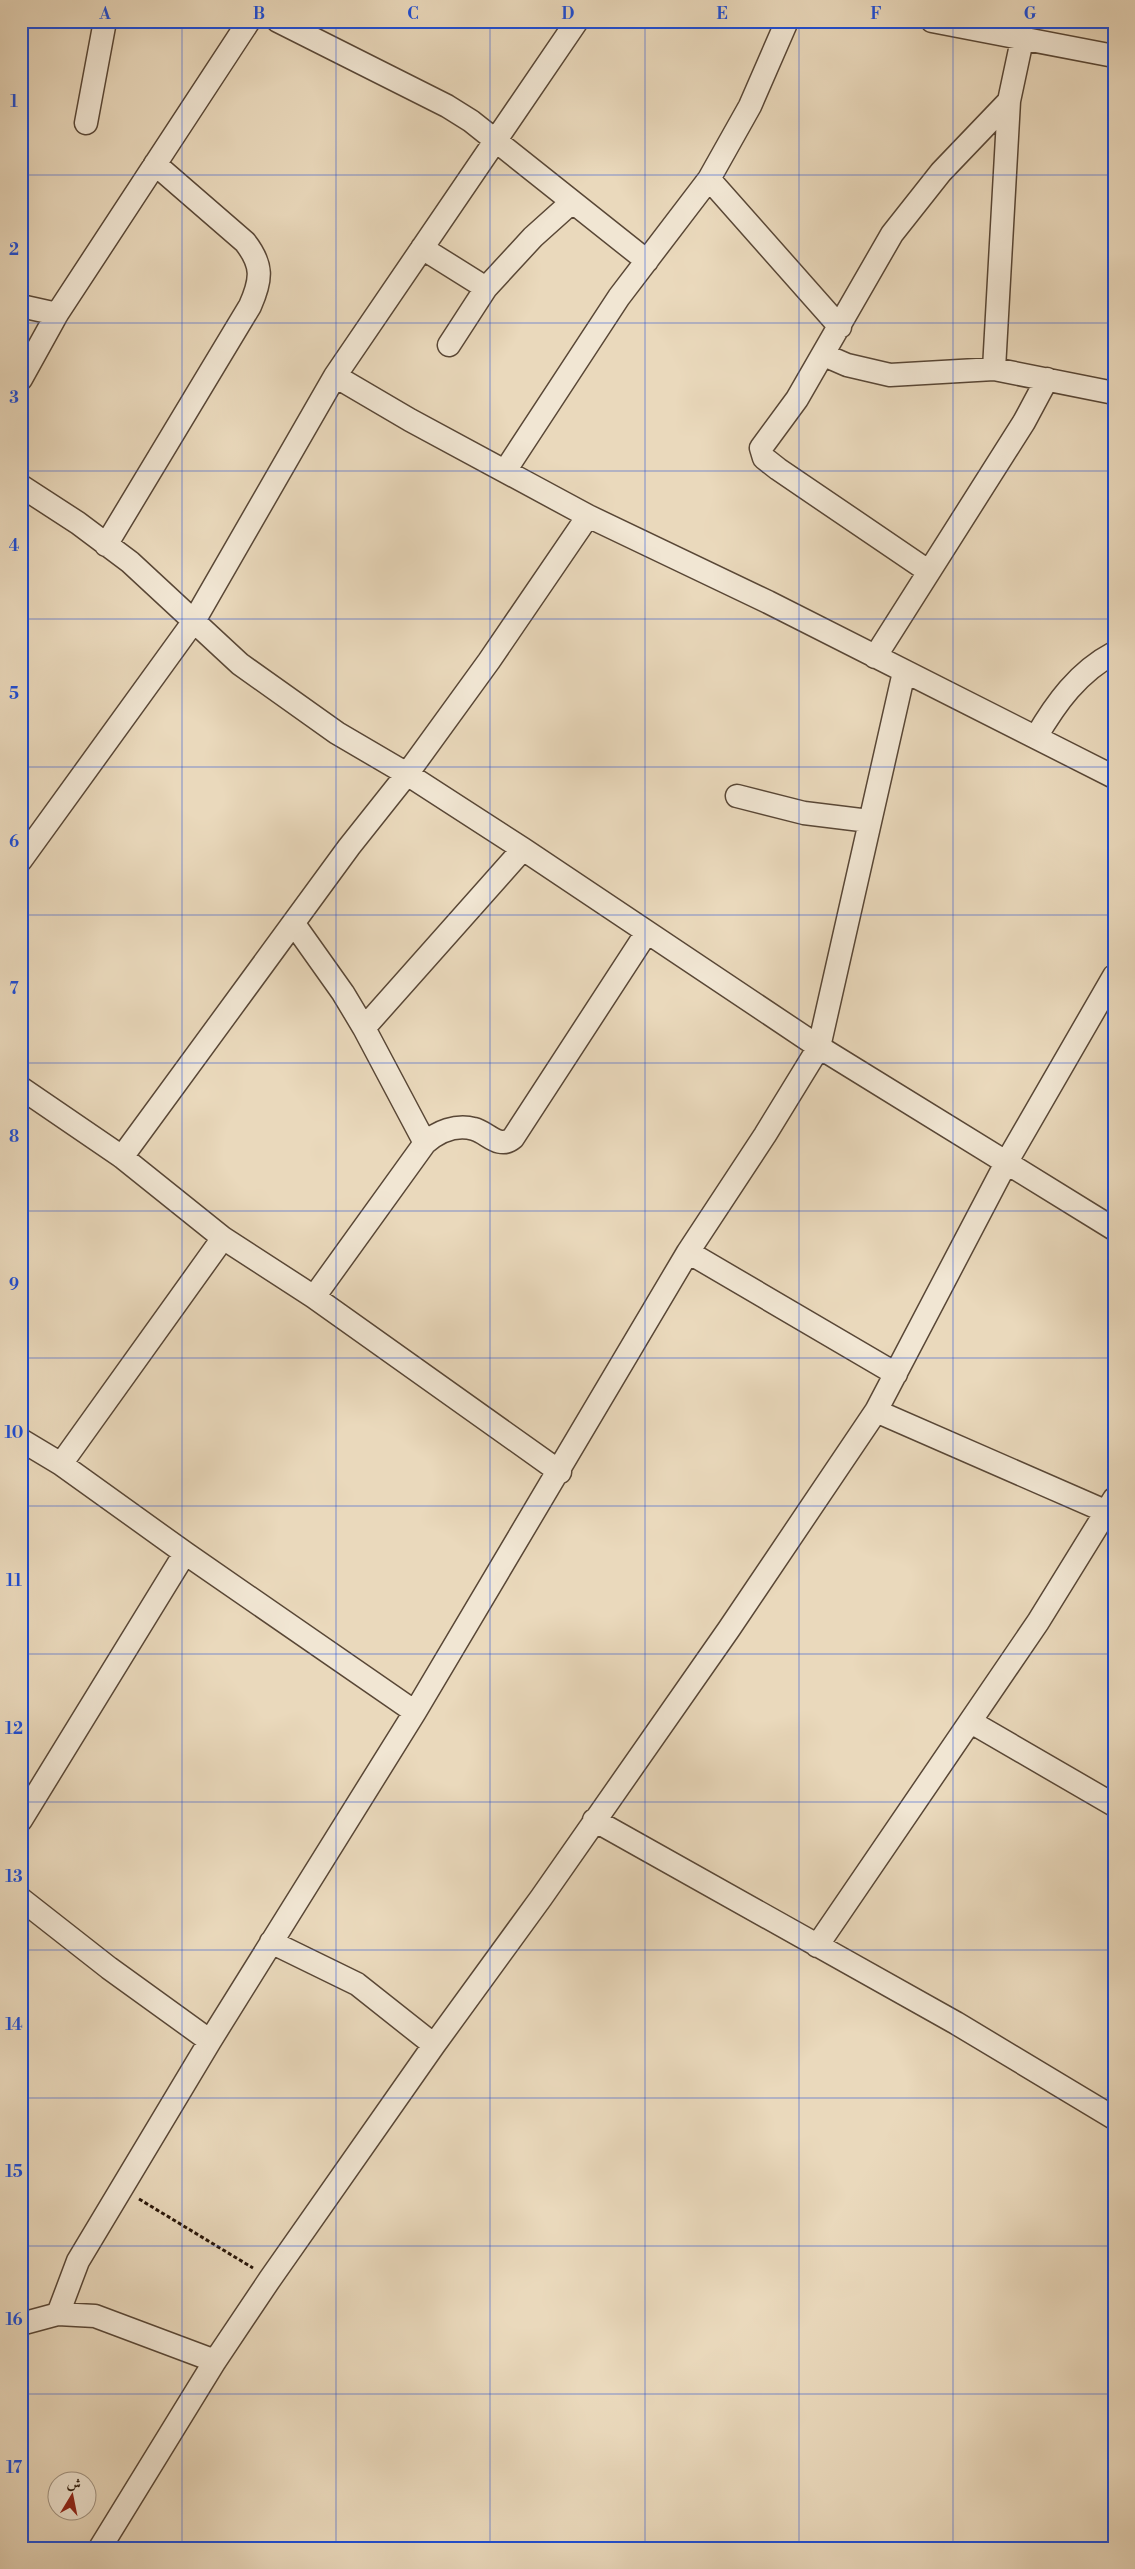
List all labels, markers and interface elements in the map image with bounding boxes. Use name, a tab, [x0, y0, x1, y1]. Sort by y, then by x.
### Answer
text: A	[98, 4, 111, 24]
text: B	[253, 4, 265, 24]
text: C	[407, 4, 419, 24]
text: D	[562, 4, 575, 24]
text: E	[716, 4, 728, 24]
text: F	[870, 4, 882, 24]
text: G	[1024, 4, 1037, 24]
text: 1	[10, 92, 18, 112]
text: 2	[9, 240, 19, 260]
text: 3	[9, 388, 19, 408]
text: 4	[9, 536, 20, 556]
text: 5	[9, 684, 19, 704]
text: 6	[9, 832, 19, 852]
text: 7	[9, 979, 19, 999]
text: 8	[9, 1127, 19, 1147]
text: 9	[9, 1275, 19, 1295]
text: 10	[5, 1423, 23, 1443]
text: 11	[6, 1571, 22, 1591]
text: 12	[5, 1719, 23, 1739]
text: 13	[5, 1867, 23, 1887]
text: 14	[5, 2015, 23, 2035]
text: 15	[5, 2162, 23, 2182]
text: 16	[5, 2310, 23, 2330]
text: 17	[6, 2458, 23, 2478]
north arrow	[48, 2472, 98, 2522]
text: ش	[66, 2474, 83, 2494]

